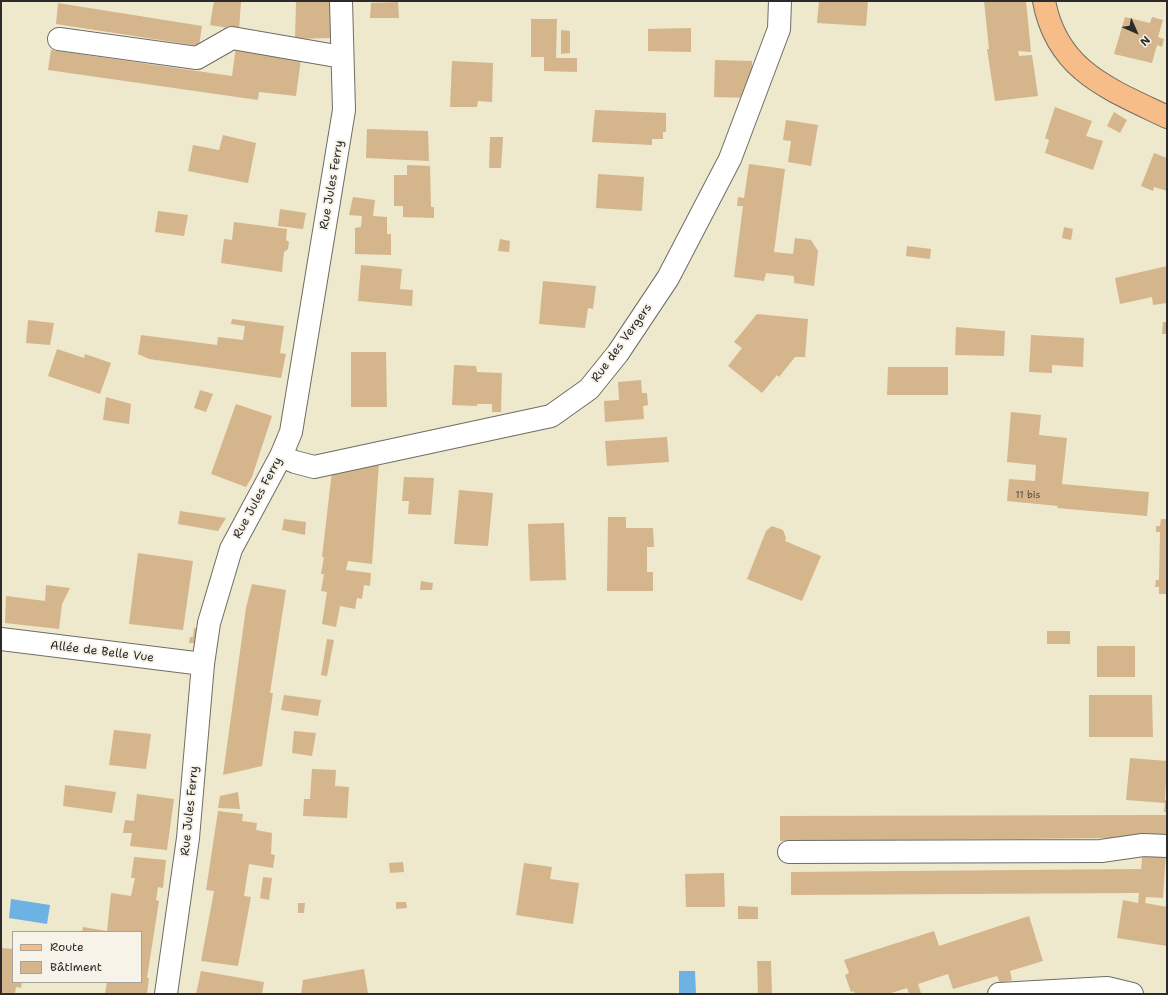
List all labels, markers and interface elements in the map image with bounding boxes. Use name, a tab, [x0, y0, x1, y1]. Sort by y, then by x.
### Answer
north arrow	[1116, 12, 1156, 52]
text: N	[1136, 32, 1153, 49]
street label: Rue Jules Ferry	[317, 139, 347, 231]
street label: Rue des Vergers	[589, 301, 655, 385]
street label: Rue Jules Ferry	[230, 455, 286, 541]
house number: 11 bis	[1016, 489, 1040, 501]
street label: Allée de Belle Vue	[49, 638, 155, 666]
street label: Rue Jules Ferry	[178, 765, 202, 857]
legend	[12, 931, 142, 983]
text: Route	[50, 939, 84, 955]
text: Bâtiment	[50, 959, 102, 975]

